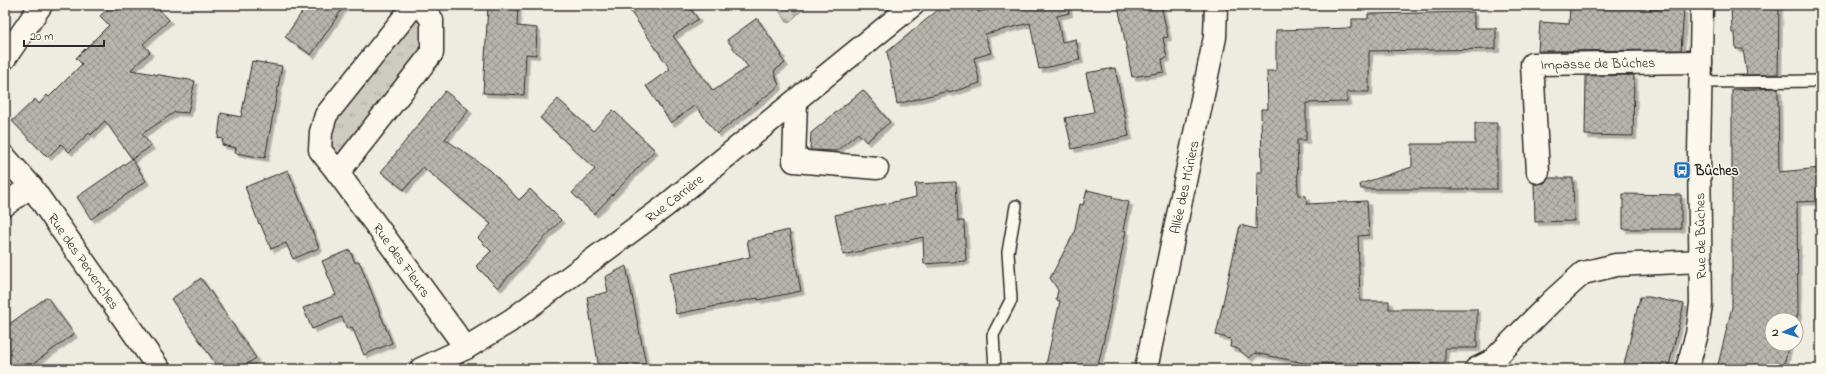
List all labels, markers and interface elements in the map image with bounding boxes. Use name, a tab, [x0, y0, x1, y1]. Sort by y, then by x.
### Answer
scale bar	[24, 22, 104, 48]
text: 20 m	[30, 28, 53, 46]
street label: Impasse de Bûches	[1541, 53, 1656, 76]
street label: Allée des Mûriers	[1165, 139, 1206, 236]
bus stop icon: Bûches	[1672, 160, 1692, 180]
place label: Bûches	[1694, 161, 1739, 182]
street label: Rue Carrière	[641, 169, 709, 229]
street label: Rue de Bûches	[1690, 192, 1713, 280]
street label: Rue des Pervenches	[42, 209, 124, 314]
street label: Rue des Fleurs	[367, 219, 435, 302]
north arrow	[1764, 312, 1804, 352]
text: N	[1767, 328, 1783, 337]

